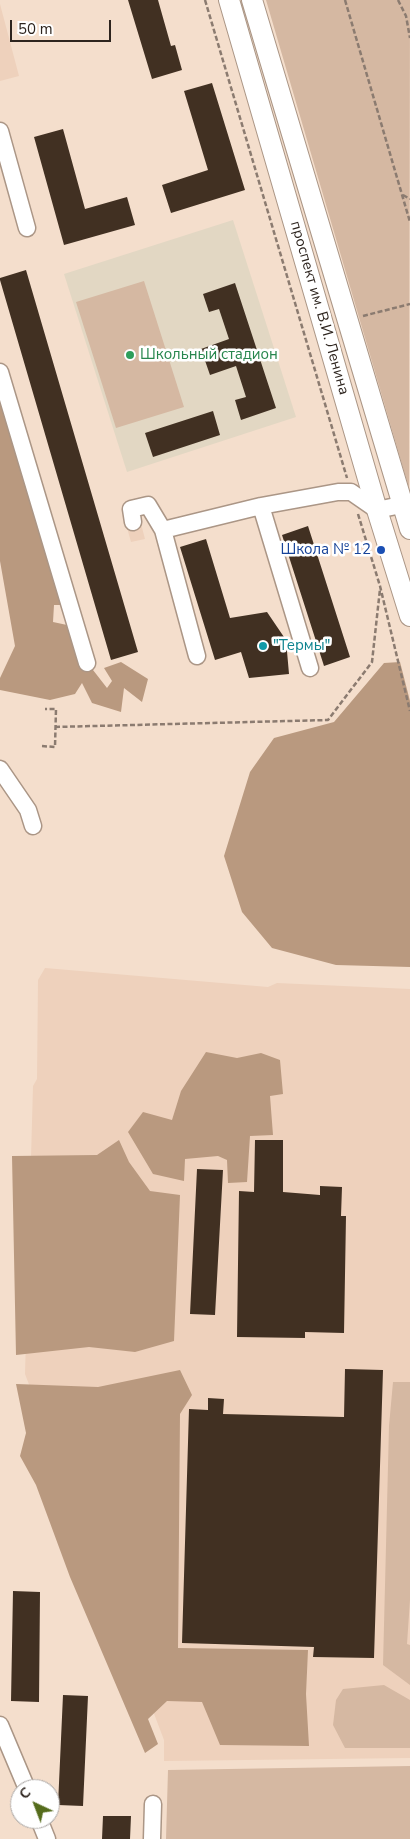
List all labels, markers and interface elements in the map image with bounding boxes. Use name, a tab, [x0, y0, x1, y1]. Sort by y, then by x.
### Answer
scale bar	[12, 10, 114, 42]
text: 50 m	[18, 19, 53, 39]
street label: проспект им. В.И. Ленина	[286, 219, 352, 397]
place label: Школьный стадион	[140, 346, 278, 364]
marker: Школьный стадион	[124, 349, 136, 361]
place label: Школа № 12	[280, 541, 371, 559]
marker: Школа № 12	[375, 544, 387, 556]
place label: "Термы"	[273, 637, 330, 655]
marker: "Термы"	[257, 640, 269, 652]
north arrow	[10, 1779, 60, 1829]
text: С	[15, 1783, 35, 1804]

